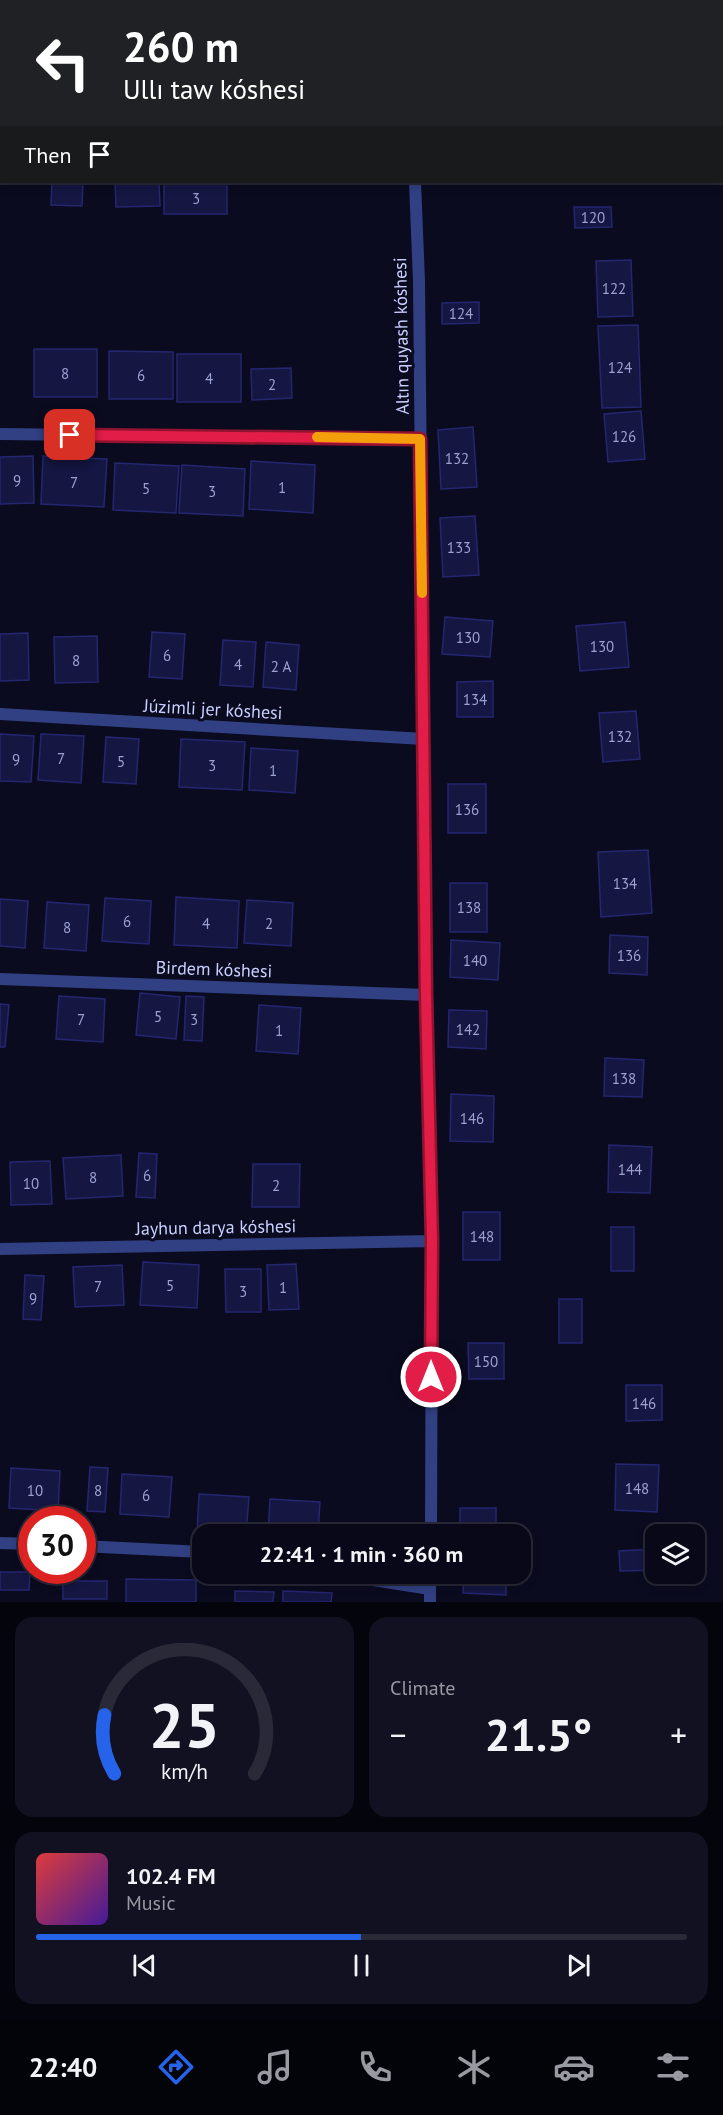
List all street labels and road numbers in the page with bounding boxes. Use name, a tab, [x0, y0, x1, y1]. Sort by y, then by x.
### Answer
street label: Altın quyash kóshesi	[388, 257, 414, 415]
street label: Júzimli jer kóshesi	[142, 694, 283, 724]
street label: Birdem kóshesi	[155, 955, 273, 983]
street label: Jayhun darya kóshesi	[134, 1214, 297, 1240]

